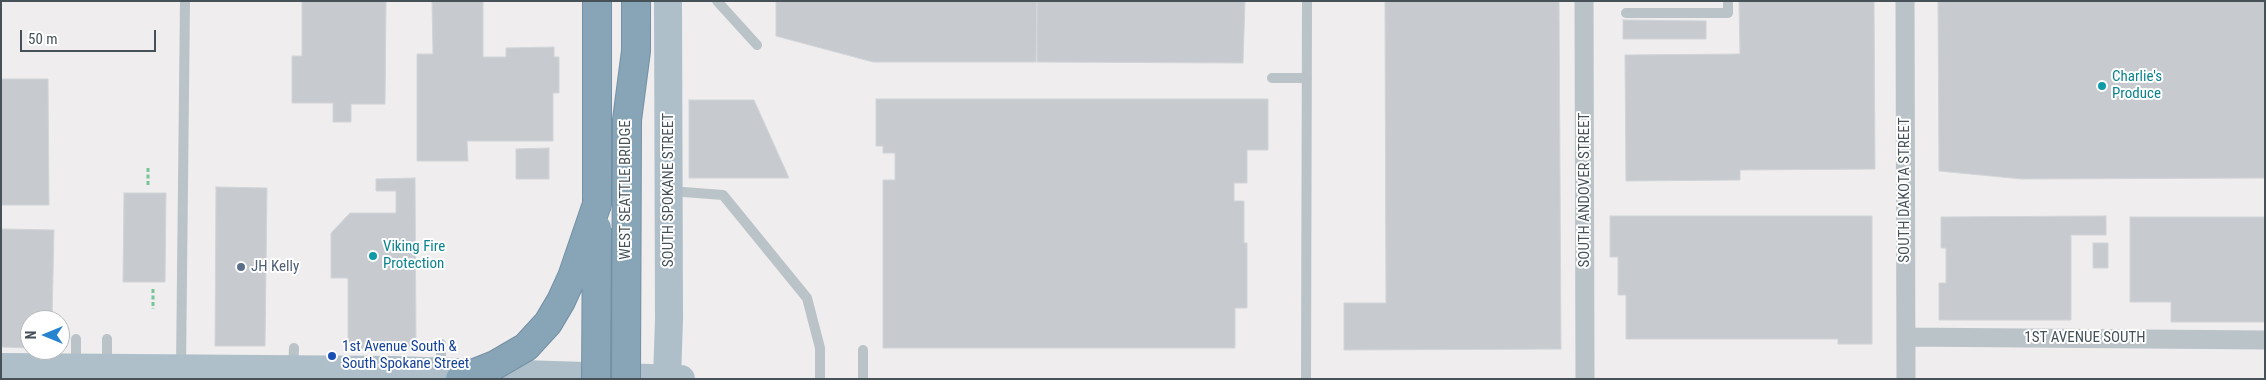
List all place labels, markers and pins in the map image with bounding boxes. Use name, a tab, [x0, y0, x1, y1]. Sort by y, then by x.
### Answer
place label: Charlie's Produce	[2112, 68, 2162, 103]
marker: Charlie's Produce	[2096, 80, 2108, 92]
place label: Viking Fire Protection	[383, 238, 445, 273]
marker: Viking Fire Protection	[367, 250, 379, 262]
place label: JH Kelly	[251, 258, 299, 276]
marker: JH Kelly	[235, 261, 247, 273]
place label: 1st Avenue South & South Spokane Street	[342, 338, 469, 373]
marker: 1st Avenue South & South Spokane Street	[326, 350, 338, 362]

